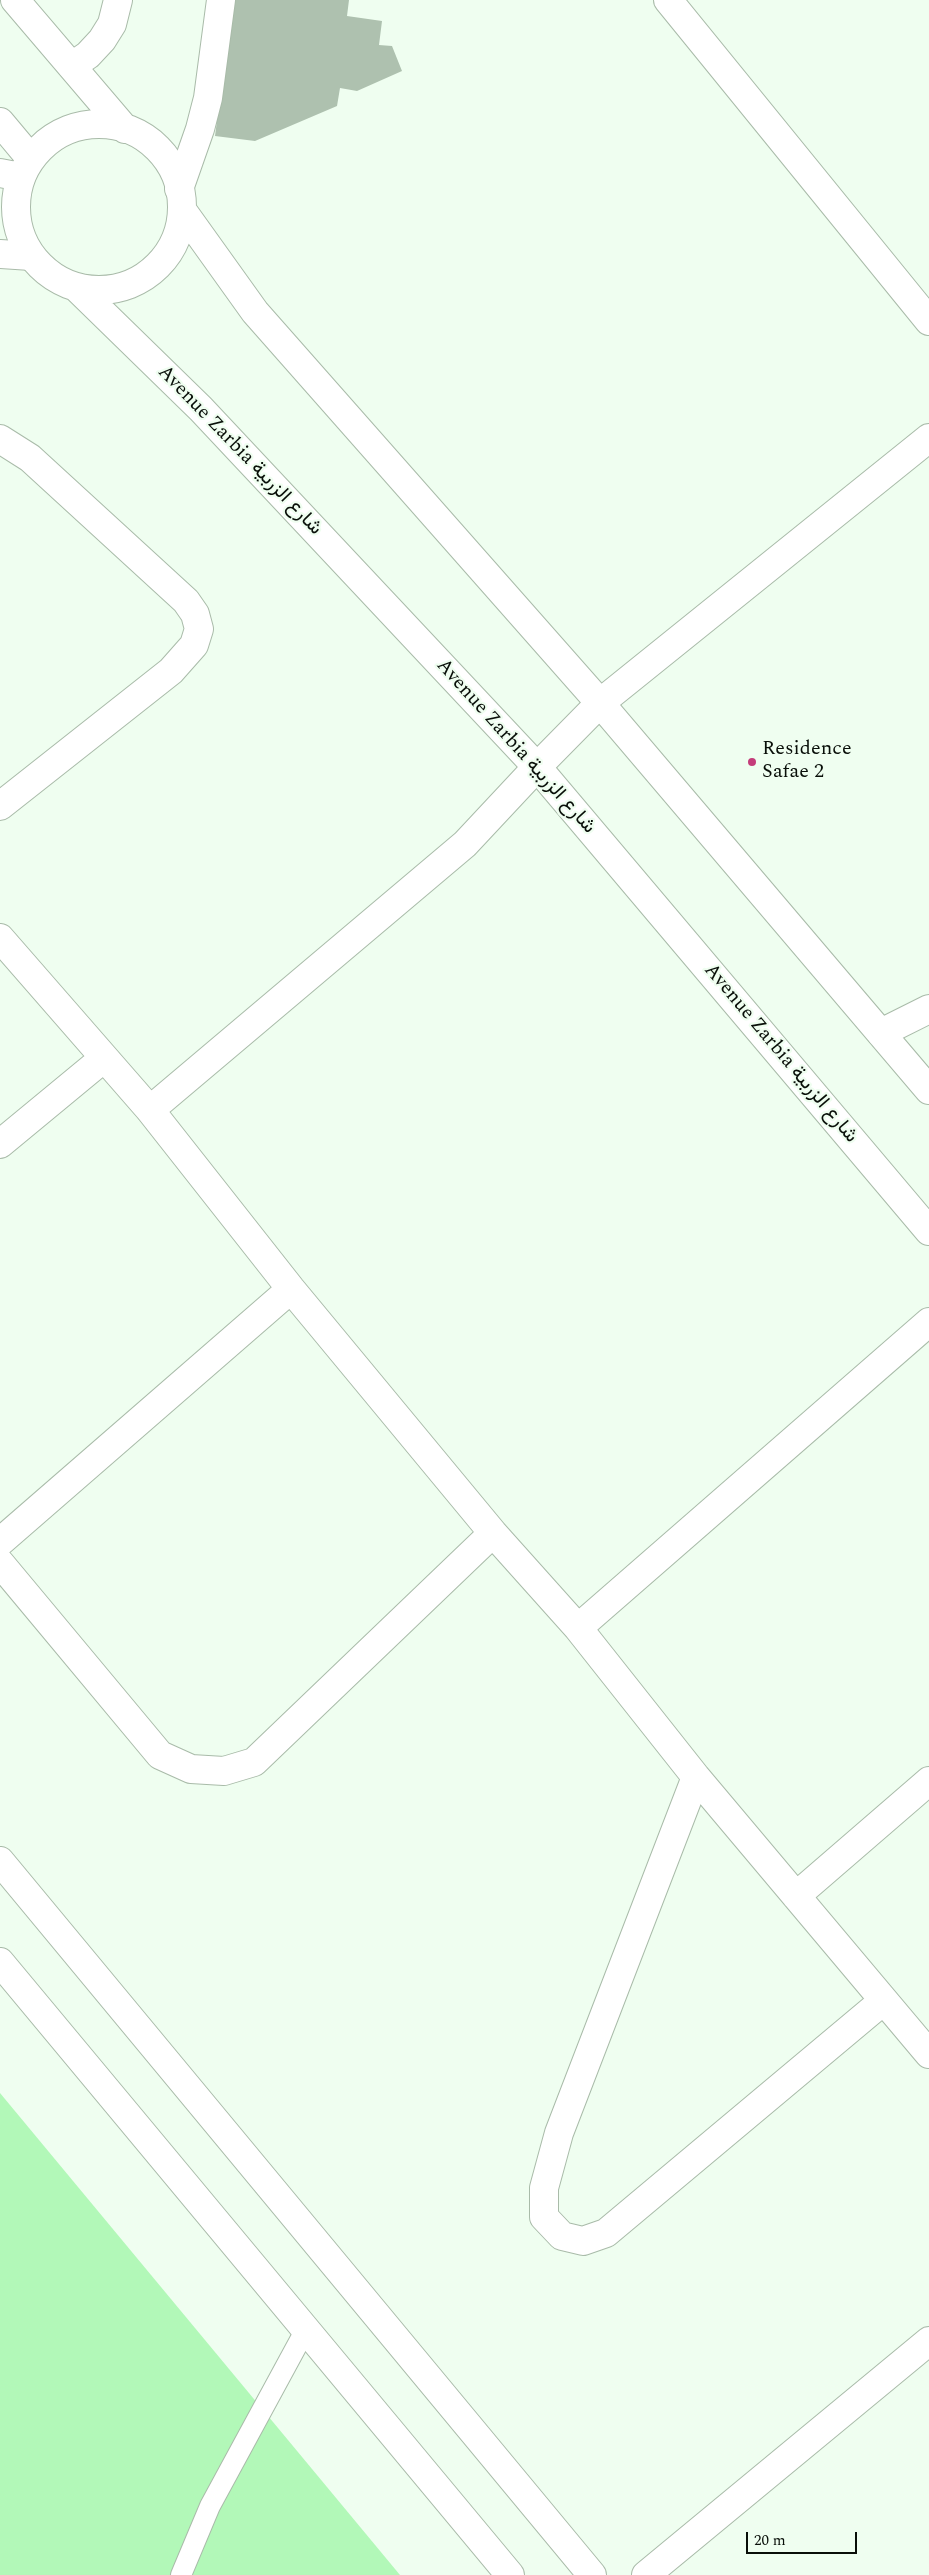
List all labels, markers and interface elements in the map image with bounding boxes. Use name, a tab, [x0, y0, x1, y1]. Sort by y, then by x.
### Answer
street label: Avenue Zarbia شارع الزربية	[152, 361, 326, 541]
street label: Avenue Zarbia شارع الزربية	[430, 655, 600, 839]
place label: Residence Safae 2	[762, 738, 852, 785]
marker: Residence Safae 2	[746, 756, 758, 768]
street label: Avenue Zarbia شارع الزربية	[698, 959, 862, 1149]
scale bar	[749, 2522, 860, 2554]
text: 20 m	[754, 2529, 786, 2552]

